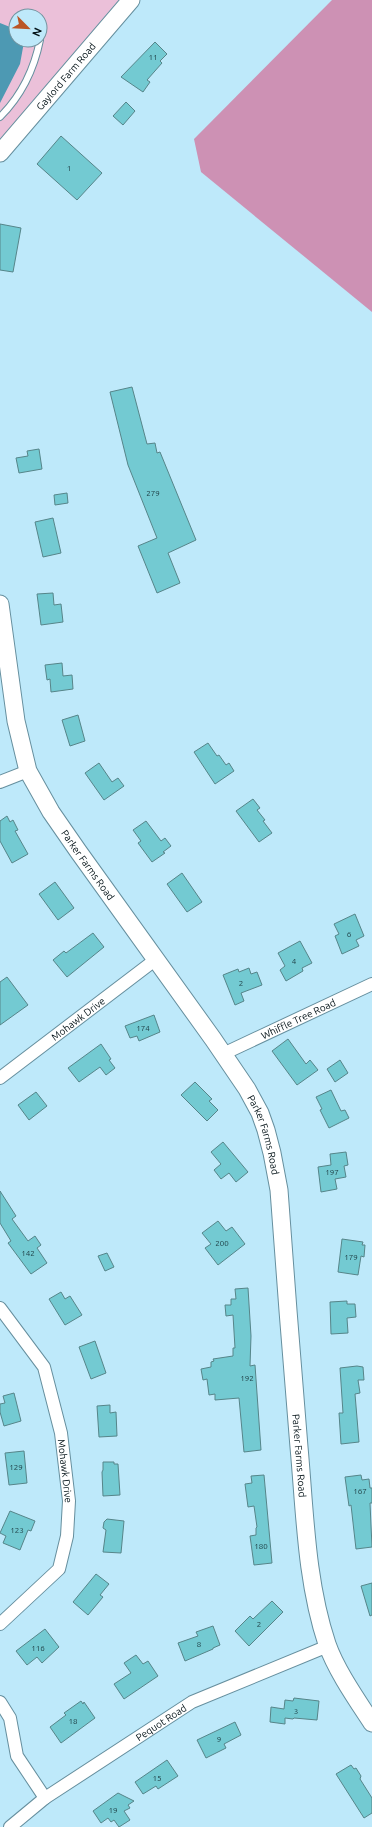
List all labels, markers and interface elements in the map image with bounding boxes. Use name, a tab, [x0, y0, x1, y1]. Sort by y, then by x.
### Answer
north arrow	[8, 8, 48, 48]
text: N	[30, 26, 44, 38]
street label: Gaylord Farm Road	[34, 40, 98, 112]
house number: 11	[148, 53, 158, 62]
house number: 1	[67, 164, 71, 173]
house number: 279	[146, 489, 160, 498]
street label: Parker Farms Road	[59, 828, 117, 902]
house number: 6	[347, 930, 352, 939]
house number: 4	[292, 957, 297, 966]
house number: 2	[239, 979, 243, 988]
street label: Mohawk Drive	[49, 995, 107, 1042]
street label: Whiffle Tree Road	[259, 996, 337, 1041]
house number: 174	[136, 1024, 150, 1033]
street label: Parker Farms Road	[246, 1093, 281, 1176]
house number: 197	[325, 1168, 339, 1177]
house number: 200	[215, 1239, 229, 1248]
house number: 142	[21, 1249, 35, 1258]
house number: 179	[344, 1253, 358, 1262]
house number: 192	[240, 1374, 254, 1383]
street label: Parker Farms Road	[291, 1413, 308, 1498]
street label: Mohawk Drive	[56, 1438, 75, 1504]
house number: 129	[9, 1463, 23, 1472]
house number: 167	[353, 1487, 367, 1496]
house number: 123	[10, 1526, 24, 1535]
house number: 180	[254, 1542, 268, 1551]
house number: 2	[257, 1620, 261, 1629]
house number: 8	[197, 1640, 202, 1649]
house number: 116	[31, 1644, 45, 1653]
street label: Pequot Road	[134, 1702, 188, 1743]
house number: 3	[294, 1707, 298, 1716]
house number: 18	[68, 1717, 78, 1726]
house number: 9	[217, 1735, 221, 1744]
house number: 15	[152, 1774, 162, 1783]
house number: 19	[108, 1806, 118, 1815]

